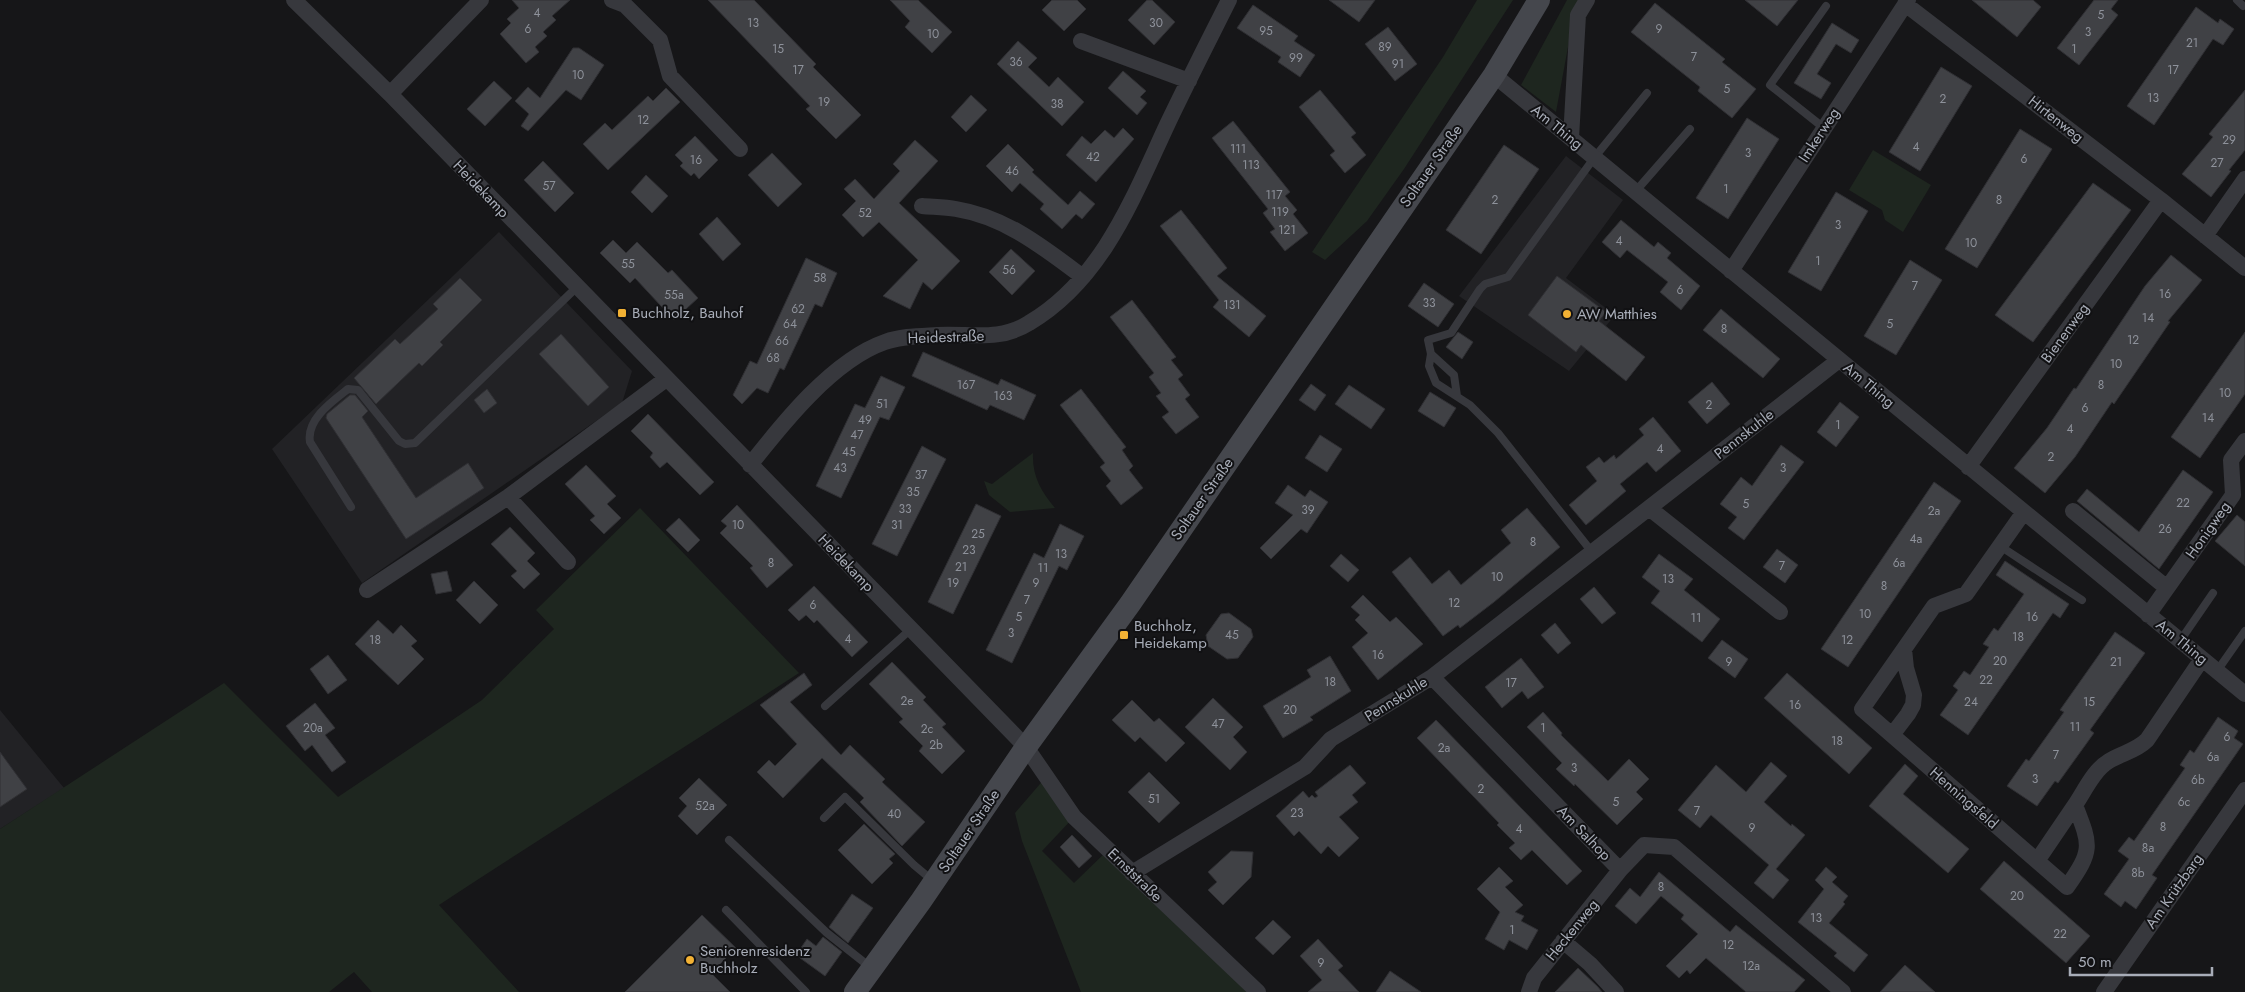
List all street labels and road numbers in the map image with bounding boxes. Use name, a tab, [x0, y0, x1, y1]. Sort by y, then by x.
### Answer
street label: Hirtenweg	[2024, 90, 2088, 148]
street label: Am Thing	[1526, 99, 1588, 155]
street label: Imkerweg	[1793, 103, 1845, 167]
street label: Soltauer Straße	[1394, 120, 1468, 212]
street label: Heidekamp	[448, 155, 514, 223]
street label: Bienenweg	[2036, 298, 2094, 368]
street label: Heidestraße	[907, 325, 985, 349]
street label: Am Thing	[1838, 357, 1900, 413]
street label: Pennskuhle	[1709, 403, 1779, 464]
street label: Soltauer Straße	[1165, 453, 1239, 545]
street label: Honigweg	[2180, 497, 2236, 563]
street label: Heidekamp	[813, 529, 879, 597]
street label: Am Thing	[2151, 614, 2213, 670]
street label: Pennskuhle	[1360, 671, 1432, 727]
street label: Henningsfeld	[1925, 762, 2003, 834]
street label: Soltauer Straße	[933, 785, 1005, 877]
street label: Am Salhop	[1552, 800, 1616, 866]
street label: Ernststraße	[1102, 843, 1168, 907]
street label: Am Krützbarg	[2140, 849, 2208, 933]
street label: Heckenweg	[1540, 894, 1604, 966]

